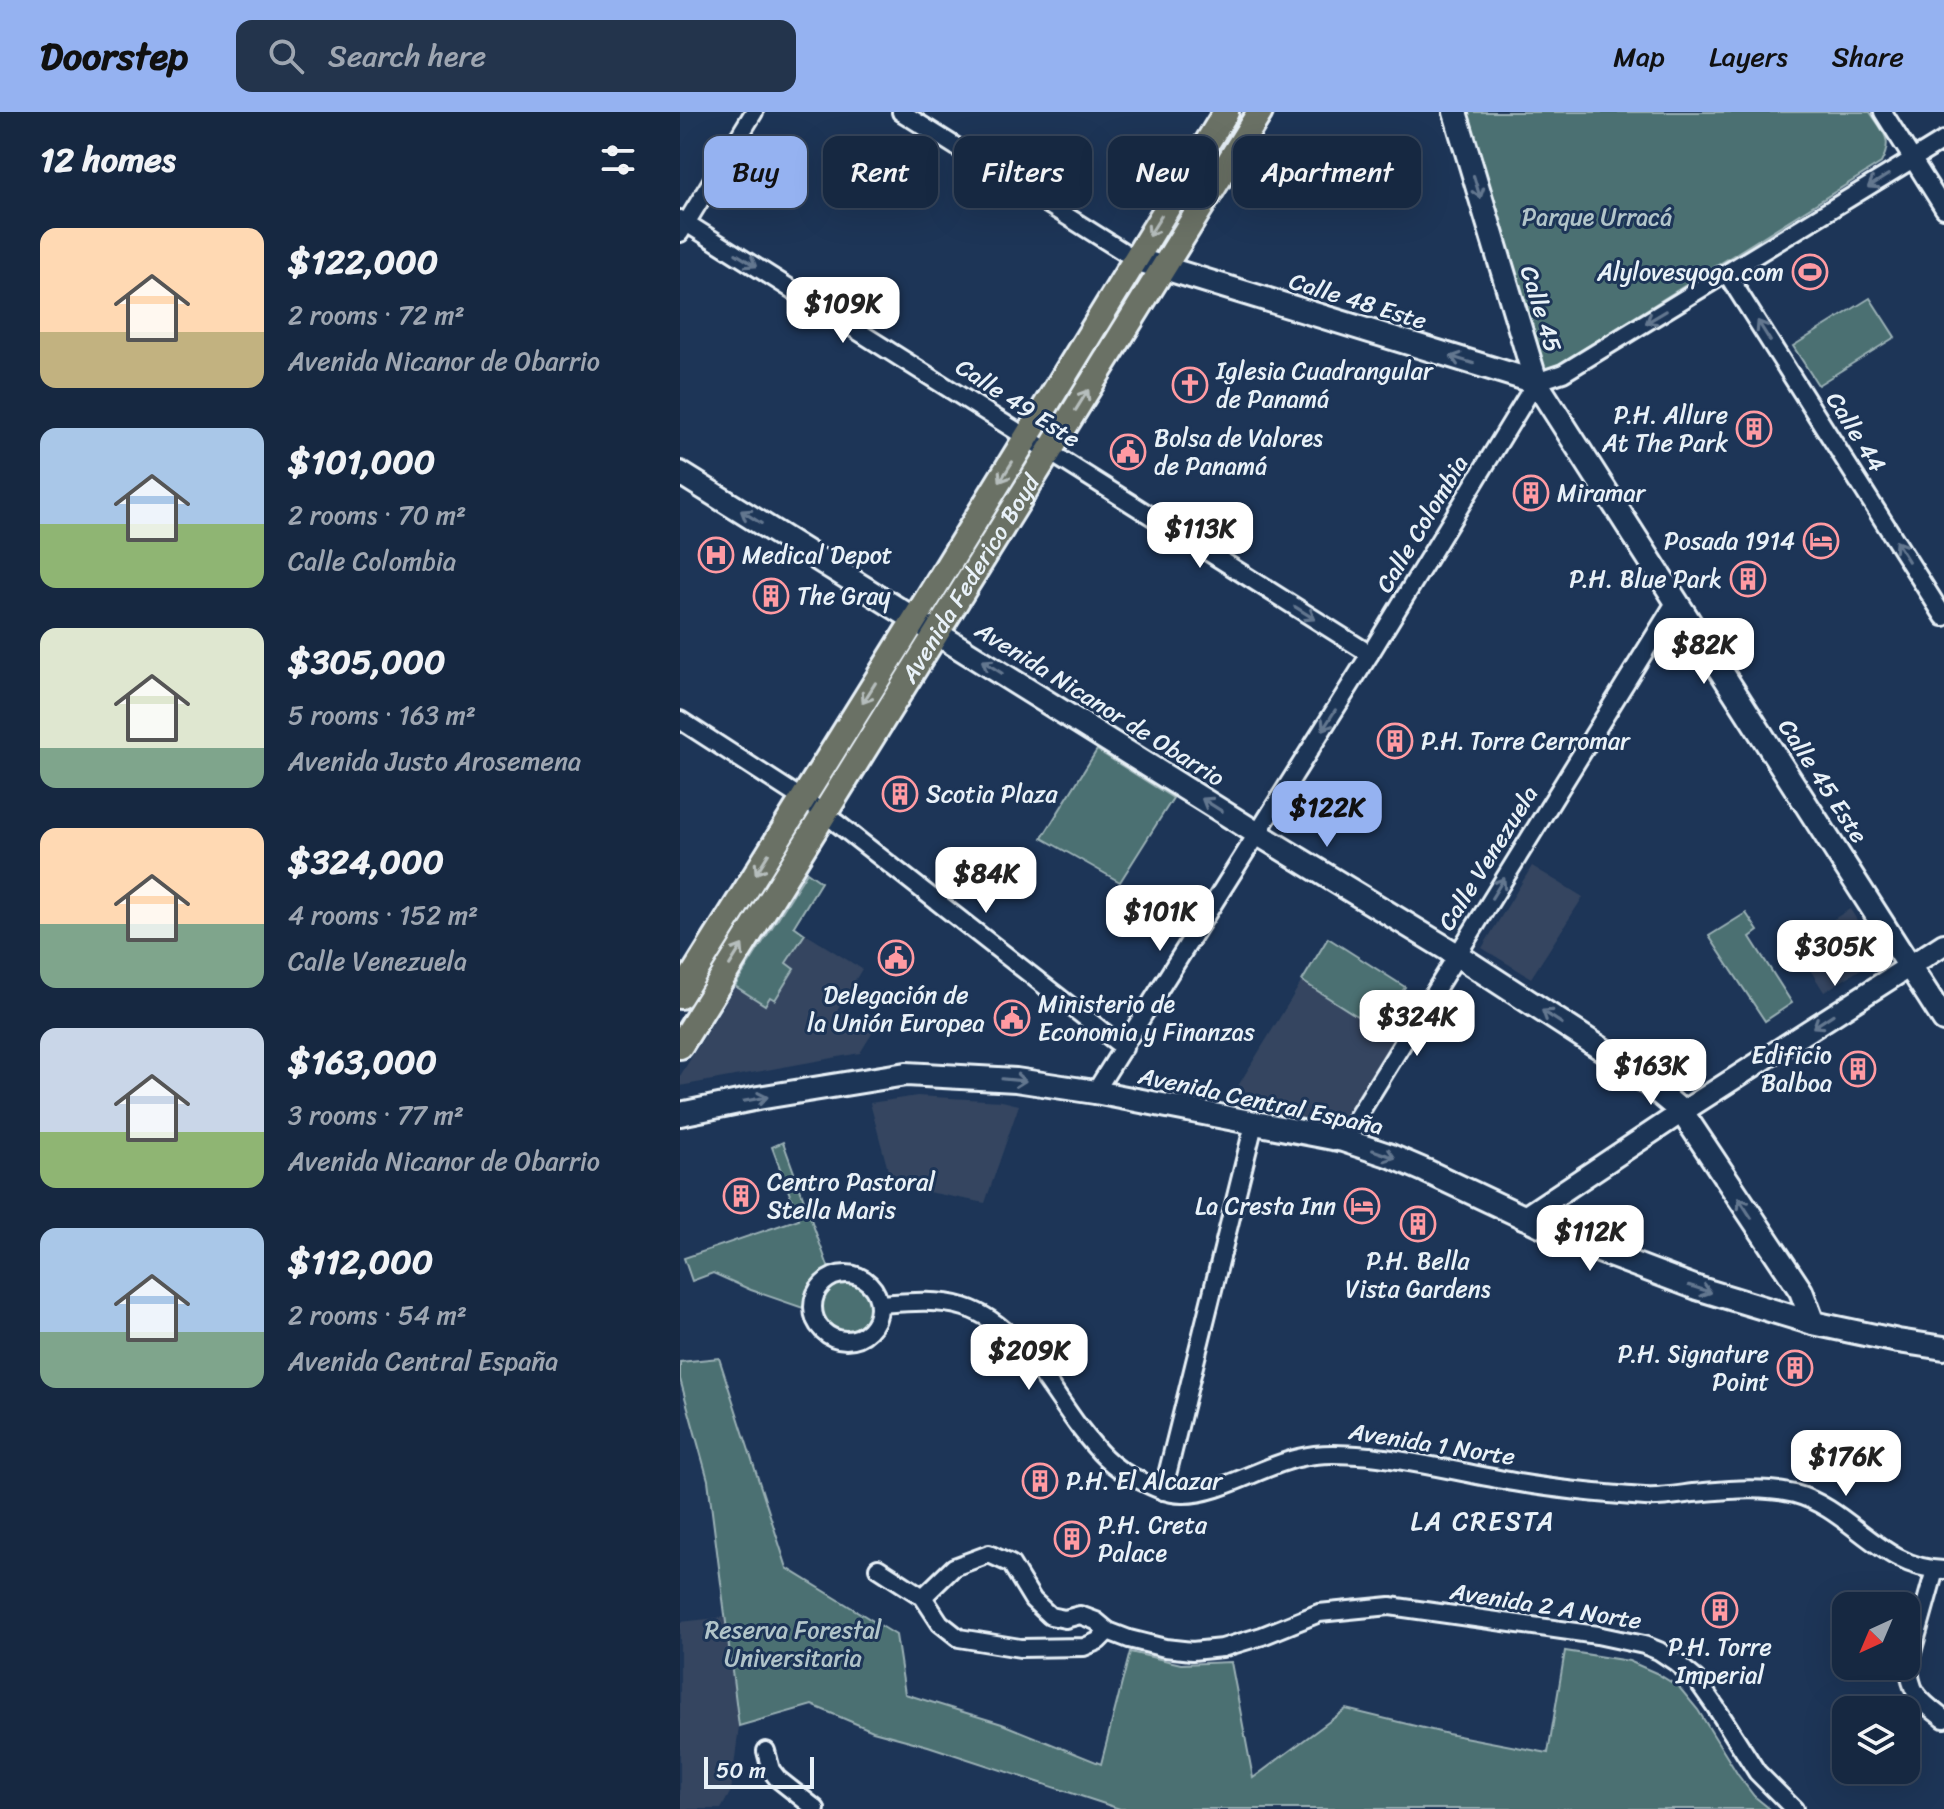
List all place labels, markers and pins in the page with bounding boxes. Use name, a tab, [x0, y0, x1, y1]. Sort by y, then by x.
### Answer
place label: Alylovesyoga.com	[1596, 251, 1784, 293]
sports icon: Alylovesyoga.com	[1791, 253, 1829, 291]
pin: $109K	[787, 277, 899, 345]
place label: Iglesia Cuadrangular de Panamá	[1215, 350, 1434, 420]
church icon: Iglesia Cuadrangular de Panamá	[1171, 366, 1209, 404]
place label: P.H. Allure At The Park	[1601, 394, 1728, 464]
building icon: P.H. Allure At The Park	[1735, 410, 1773, 448]
place label: Bolsa de Valores de Panamá	[1154, 417, 1323, 487]
public building icon: Bolsa de Valores de Panamá	[1109, 433, 1147, 471]
place label: Miramar	[1557, 472, 1647, 514]
building icon: Miramar	[1512, 474, 1550, 512]
pin: $113K	[1144, 502, 1256, 570]
place label: Posada 1914	[1664, 520, 1795, 562]
hotel icon: Posada 1914	[1802, 522, 1840, 560]
place label: Medical Depot	[742, 534, 892, 576]
hospital icon: Medical Depot	[697, 536, 735, 574]
place label: P.H. Blue Park	[1569, 558, 1722, 600]
building icon: P.H. Blue Park	[1729, 560, 1767, 598]
place label: The Gray	[797, 575, 891, 617]
building icon: The Gray	[752, 577, 790, 615]
pin: $82K	[1657, 618, 1751, 686]
place label: P.H. Torre Cerromar	[1421, 720, 1631, 762]
building icon: P.H. Torre Cerromar	[1376, 722, 1414, 760]
place label: Scotia Plaza	[926, 773, 1058, 815]
building icon: Scotia Plaza	[881, 775, 919, 813]
pin: $122K	[1271, 781, 1383, 849]
pin: $84K	[939, 847, 1033, 915]
pin: $101K	[1104, 885, 1216, 953]
pin: $305K	[1779, 920, 1891, 988]
public building icon: Delegación de la Unión Europea	[877, 939, 915, 977]
place label: Delegación de la Unión Europea	[807, 974, 985, 1044]
place label: Ministerio de Economia y Finanzas	[1038, 983, 1255, 1053]
pin: $324K	[1361, 990, 1473, 1058]
public building icon: Ministerio de Economia y Finanzas	[993, 999, 1031, 1037]
place label: Edificio Balboa	[1751, 1034, 1832, 1104]
pin: $163K	[1595, 1039, 1707, 1107]
building icon: Edificio Balboa	[1839, 1050, 1877, 1088]
place label: Centro Pastoral Stella Maris	[767, 1161, 936, 1231]
building icon: Centro Pastoral Stella Maris	[722, 1177, 760, 1215]
place label: La Cresta Inn	[1195, 1185, 1336, 1227]
hotel icon: La Cresta Inn	[1343, 1187, 1381, 1225]
building icon: P.H. Bella Vista Gardens	[1399, 1205, 1437, 1243]
pin: $112K	[1534, 1205, 1646, 1273]
place label: P.H. Bella Vista Gardens	[1345, 1240, 1491, 1310]
pin: $209K	[973, 1324, 1085, 1392]
place label: P.H. Signature Point	[1618, 1333, 1769, 1403]
building icon: P.H. Signature Point	[1776, 1349, 1814, 1387]
pin: $176K	[1790, 1430, 1902, 1498]
place label: P.H. El Alcazar	[1066, 1460, 1224, 1502]
building icon: P.H. El Alcazar	[1021, 1462, 1059, 1500]
place label: P.H. Creta Palace	[1098, 1504, 1208, 1574]
building icon: P.H. Creta Palace	[1053, 1520, 1091, 1558]
building icon: P.H. Torre Imperial	[1701, 1591, 1739, 1629]
place label: P.H. Torre Imperial	[1668, 1626, 1772, 1696]

